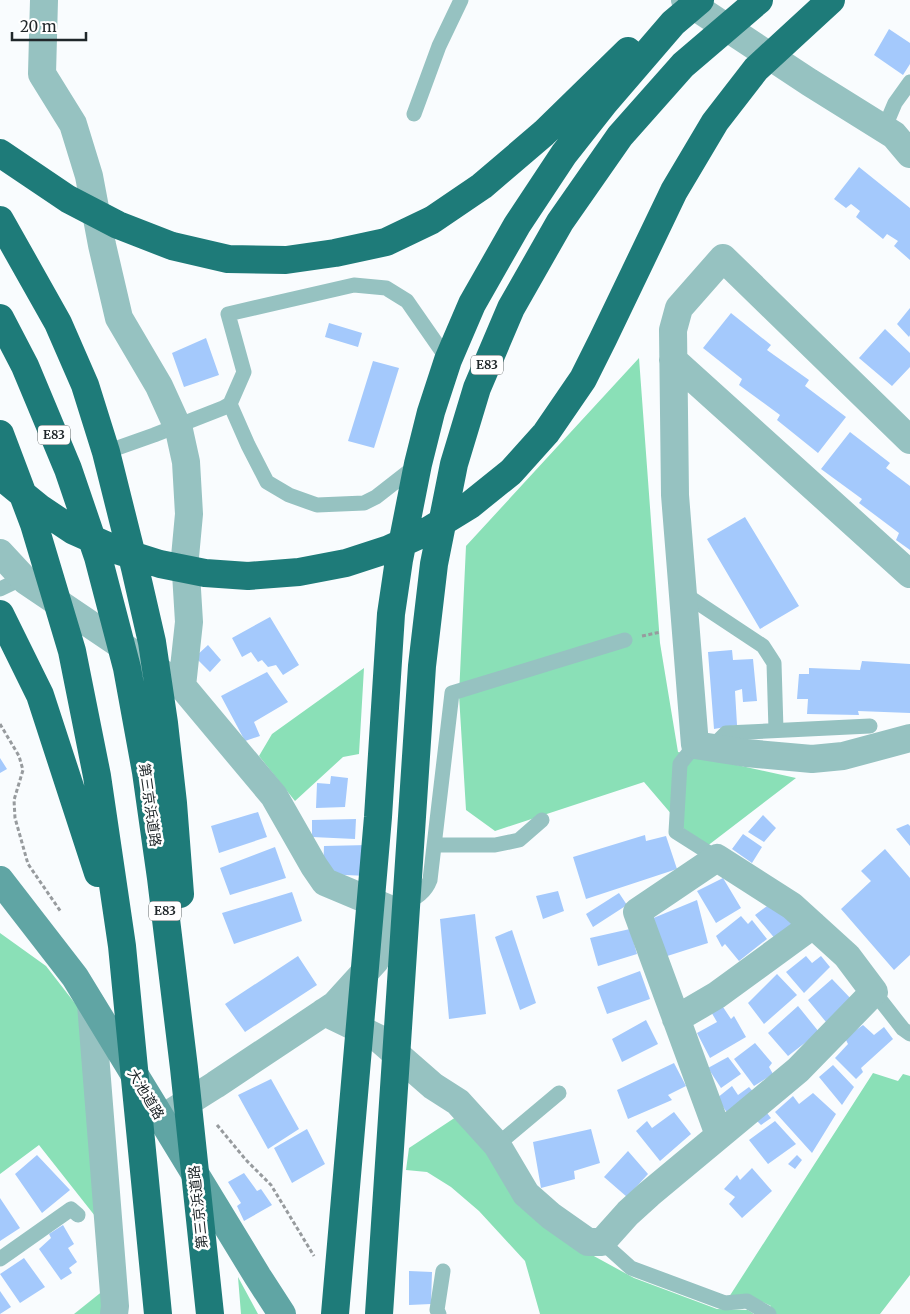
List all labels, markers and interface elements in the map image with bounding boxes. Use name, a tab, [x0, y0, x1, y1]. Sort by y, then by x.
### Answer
scale bar	[12, 10, 86, 42]
text: 20 m	[20, 17, 57, 36]
road number: E83	[471, 356, 503, 374]
road number: E83	[38, 426, 70, 444]
street label: 第三京浜道路	[135, 762, 165, 848]
road number: E83	[149, 901, 181, 920]
street label: 大池道路	[124, 1065, 168, 1123]
street label: 第三京浜道路	[185, 1164, 211, 1250]

